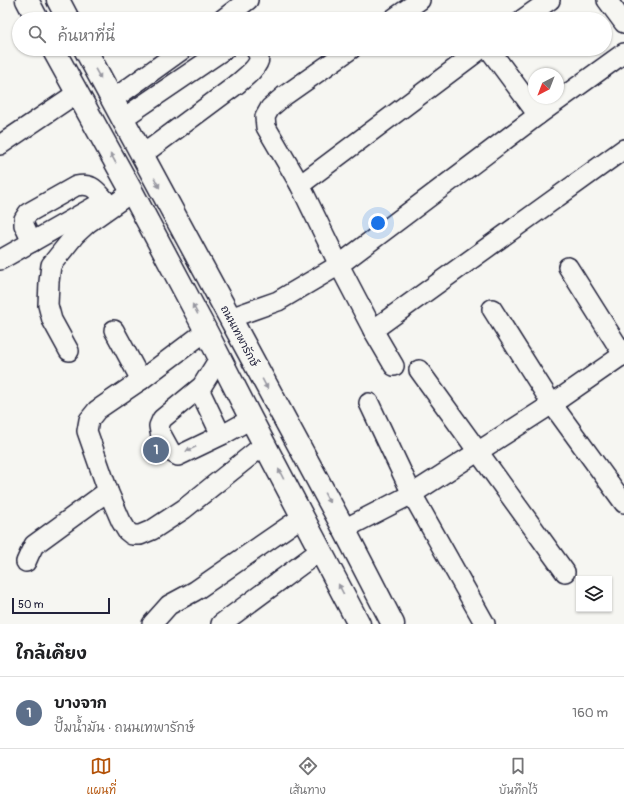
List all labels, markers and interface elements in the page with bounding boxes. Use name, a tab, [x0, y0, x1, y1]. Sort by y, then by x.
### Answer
search box	[12, 12, 612, 56]
icon: search	[26, 23, 48, 45]
text: ค้นหาที่นี่	[58, 27, 115, 46]
one-way arrow	[95, 68, 102, 80]
north arrow	[528, 68, 564, 104]
one-way arrow	[110, 152, 117, 164]
one-way arrow	[154, 177, 161, 189]
your location	[368, 213, 388, 233]
street label: ถนนเทพารักษ์	[218, 302, 263, 370]
one-way arrow	[191, 304, 198, 315]
one-way arrow	[262, 378, 269, 390]
pin: 1	[143, 435, 169, 465]
one-way arrow	[186, 446, 197, 452]
one-way arrow	[277, 469, 284, 480]
one-way arrow	[324, 493, 330, 504]
map controls	[576, 576, 612, 612]
button: layers	[576, 576, 612, 612]
one-way arrow	[338, 584, 344, 595]
scale bar	[12, 596, 110, 615]
text: 50 m	[18, 598, 44, 611]
text: ใกล้เคียง	[16, 643, 87, 664]
text: บางจาก	[54, 694, 107, 713]
text: 1	[26, 705, 32, 721]
text: 160 m	[572, 705, 608, 721]
text: ปั๊มน้ำมัน · ถนนเทพารักษ์	[54, 720, 195, 736]
tab: แผนที่	[87, 755, 116, 798]
tab: เส้นทาง	[289, 755, 326, 798]
tab: บันทึกไว้	[499, 755, 537, 798]

